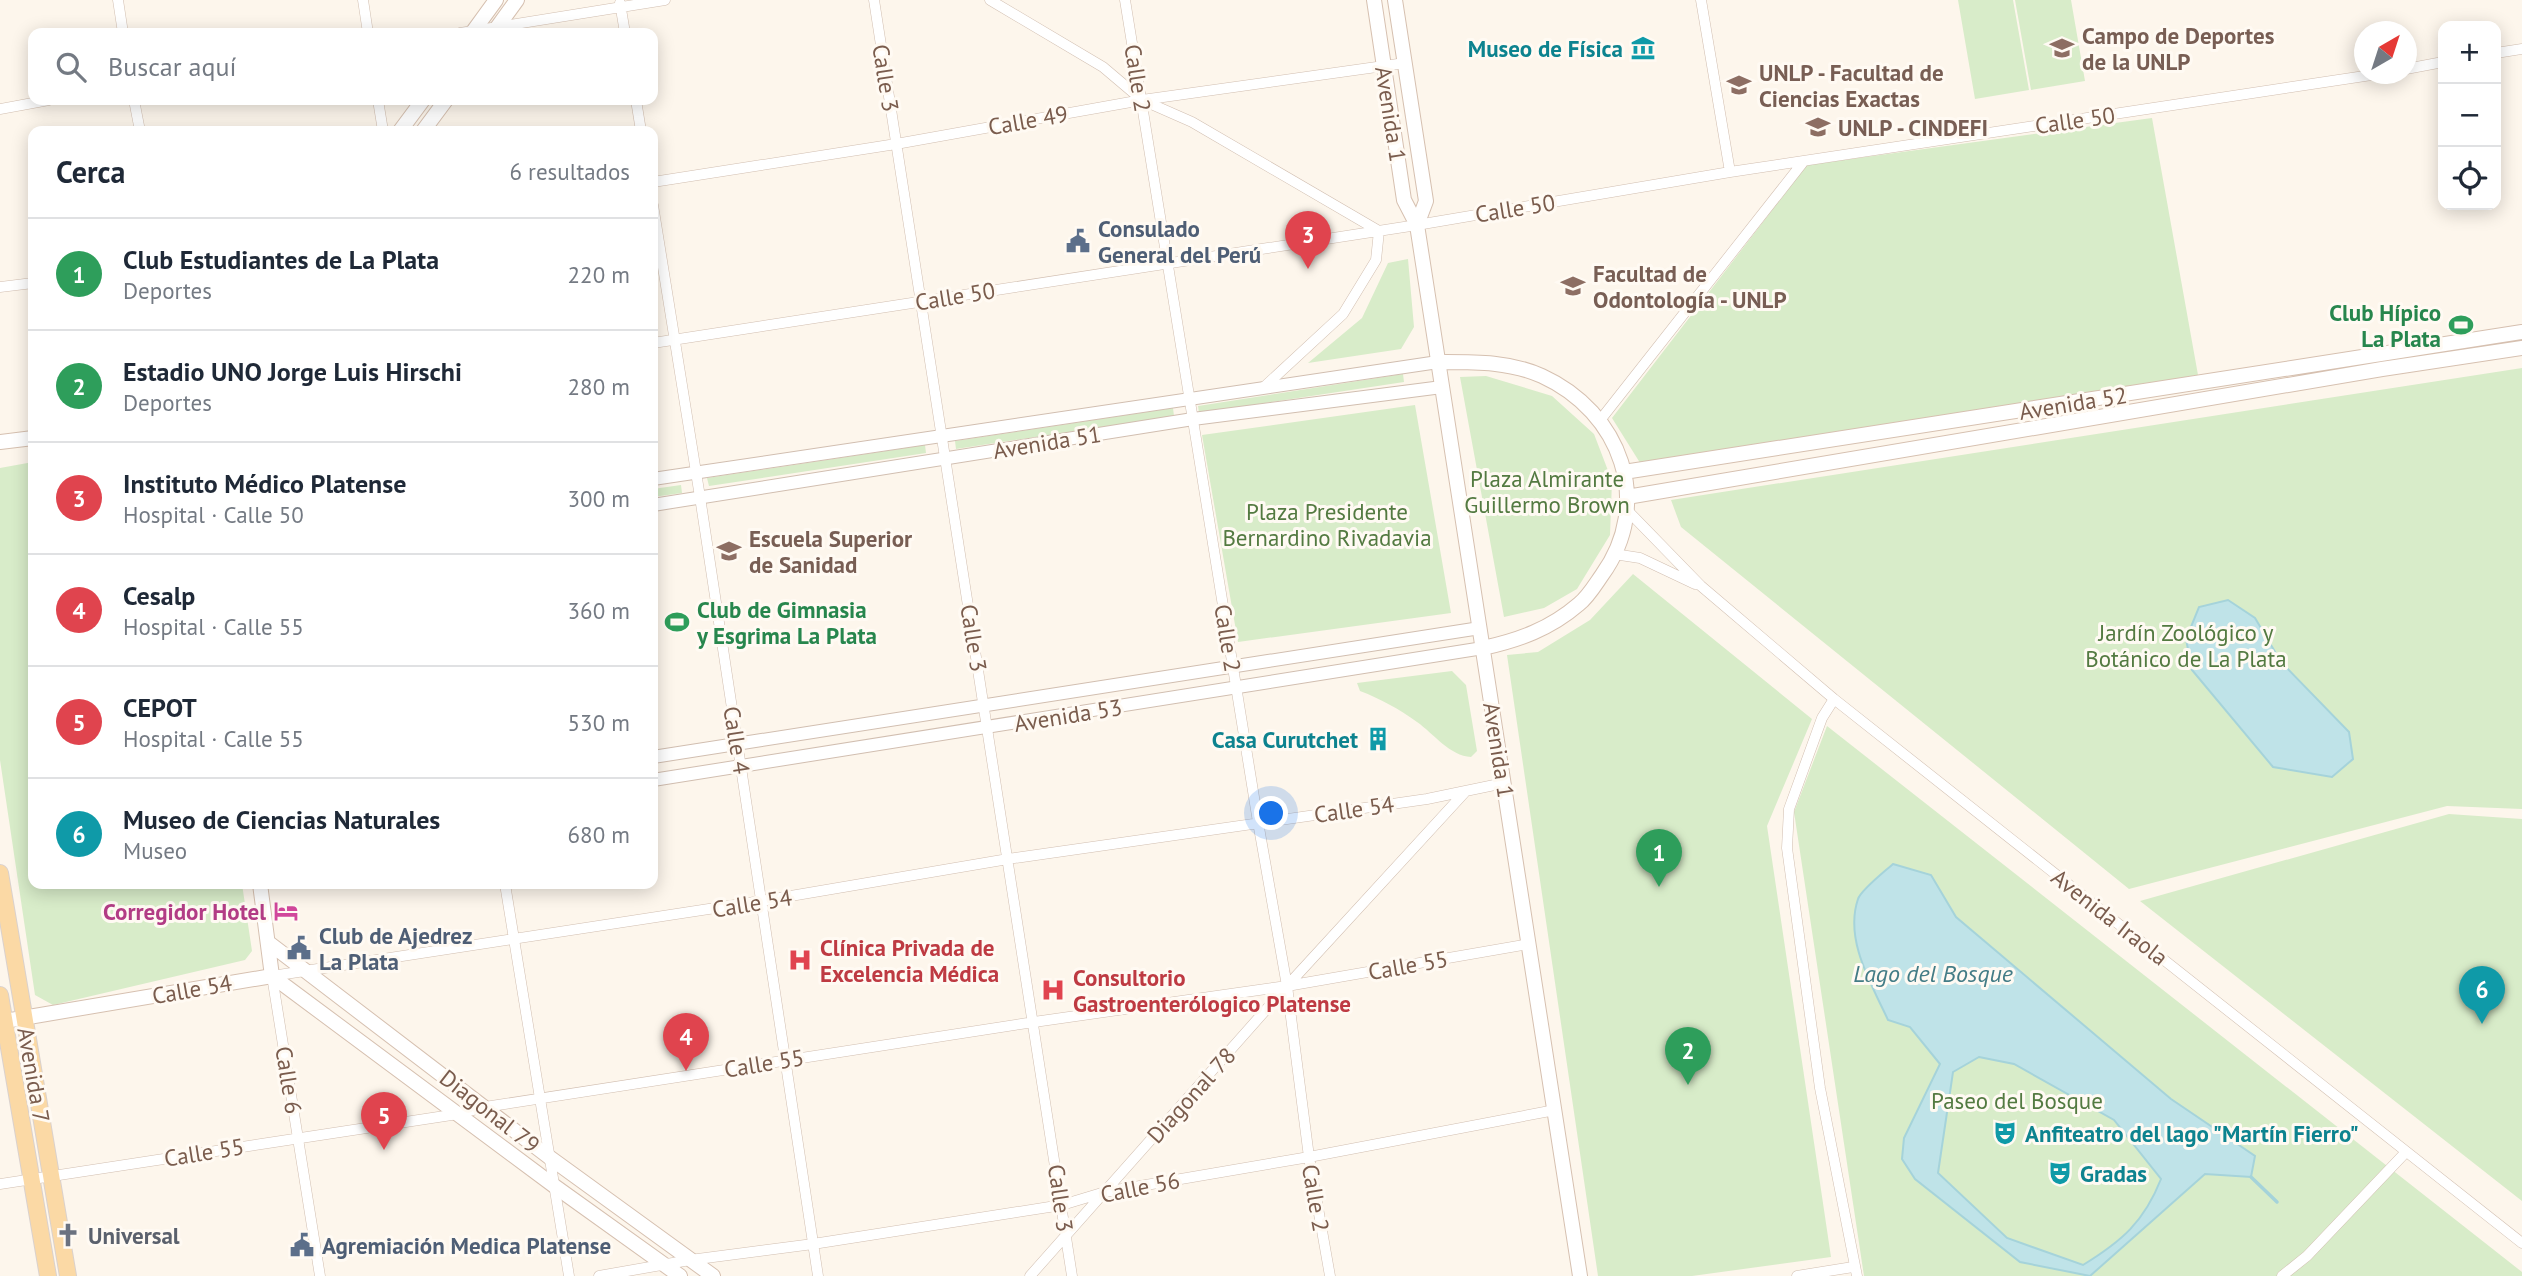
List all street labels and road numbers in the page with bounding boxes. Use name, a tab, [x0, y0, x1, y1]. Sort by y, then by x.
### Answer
street label: Calle 3	[866, 42, 906, 114]
street label: Calle 2	[1118, 42, 1158, 114]
street label: Avenida 1	[1369, 64, 1413, 164]
street label: Calle 49	[986, 99, 1070, 141]
street label: Calle 50	[2033, 100, 2117, 140]
street label: Calle 50	[1473, 187, 1557, 229]
street label: Calle 50	[913, 275, 997, 317]
street label: Avenida 52	[2017, 380, 2129, 426]
street label: Avenida 51	[991, 419, 1103, 465]
street label: Calle 3	[954, 602, 994, 674]
street label: Calle 2	[1208, 602, 1248, 674]
street label: Avenida 53	[1012, 692, 1124, 738]
street label: Avenida 1	[1477, 700, 1521, 800]
street label: Calle 4	[717, 704, 757, 776]
street label: Calle 54	[1312, 789, 1396, 829]
street label: Avenida Iraola	[2046, 862, 2174, 972]
street label: Calle 54	[710, 882, 794, 924]
street label: Calle 55	[1366, 944, 1450, 986]
street label: Calle 54	[150, 968, 235, 1010]
street label: Avenida 7	[11, 1025, 57, 1125]
street label: Diagonal 78	[1140, 1041, 1242, 1149]
street label: Calle 55	[722, 1042, 806, 1084]
street label: Calle 6	[269, 1044, 309, 1116]
street label: Diagonal 79	[434, 1063, 546, 1159]
street label: Calle 55	[162, 1131, 246, 1173]
street label: Calle 3	[1042, 1162, 1080, 1234]
street label: Calle 2	[1296, 1162, 1336, 1234]
street label: Calle 56	[1098, 1165, 1182, 1209]

